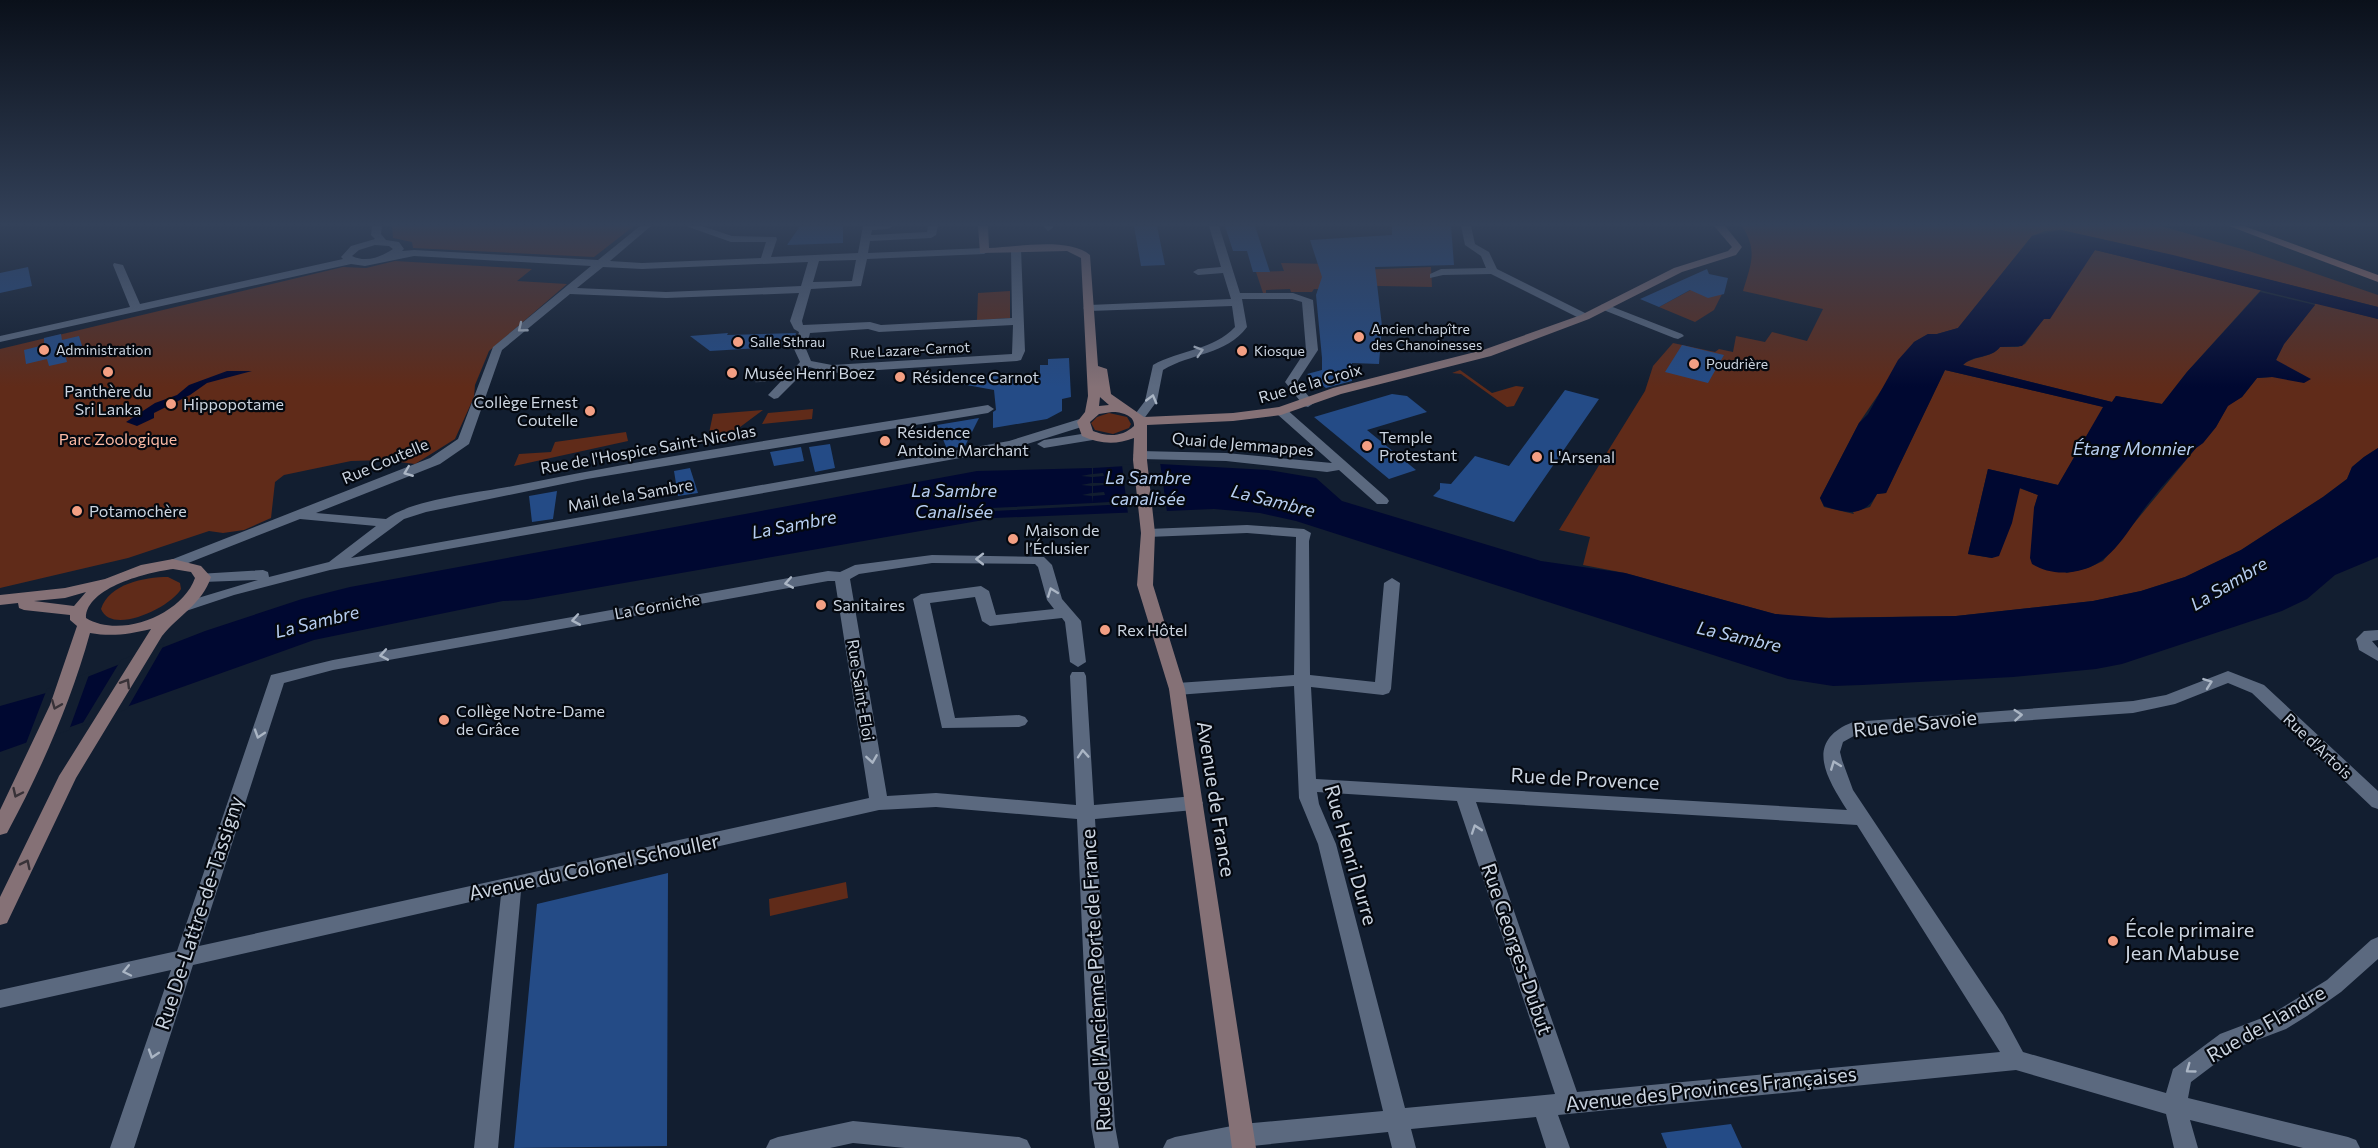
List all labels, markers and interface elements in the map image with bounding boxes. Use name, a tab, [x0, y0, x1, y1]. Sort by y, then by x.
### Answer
place label: Ancien chapître des Chanoinesses	[1371, 320, 1482, 353]
one-way arrow	[518, 321, 529, 332]
marker: Ancien chapître des Chanoinesses	[1352, 330, 1366, 344]
place label: Salle Sthrau	[750, 333, 825, 350]
marker: Salle Sthrau	[731, 335, 745, 349]
street label: Rue Lazare-Carnot	[850, 338, 971, 361]
place label: Administration	[56, 341, 151, 358]
place label: Kiosque	[1254, 342, 1305, 359]
marker: Administration	[37, 343, 51, 357]
marker: Kiosque	[1235, 344, 1249, 358]
one-way arrow	[1193, 346, 1204, 358]
place label: Poudrière	[1706, 355, 1768, 372]
marker: Poudrière	[1687, 357, 1701, 371]
street label: Rue de la Croix	[1256, 359, 1364, 406]
place label: Musée Henri Boez	[744, 363, 875, 382]
marker: Panthère du Sri Lanka	[101, 365, 115, 379]
marker: Musée Henri Boez	[725, 366, 739, 380]
place label: Résidence Carnot	[912, 367, 1040, 386]
marker: Résidence Carnot	[893, 370, 907, 384]
place label: Panthère du Sri Lanka	[64, 381, 152, 418]
place label: Collège Ernest Coutelle	[474, 392, 578, 429]
place label: Hippopotame	[183, 394, 284, 413]
one-way arrow	[1144, 394, 1157, 404]
marker: Hippopotame	[164, 397, 178, 411]
marker: Collège Ernest Coutelle	[583, 404, 597, 418]
street label: Rue de l'Hospice Saint-Nicolas	[539, 420, 757, 477]
place label: Résidence Antoine Marchant	[897, 422, 1029, 459]
place label: Temple Protestant	[1379, 427, 1458, 464]
street label: Quai de Jemmappes	[1171, 428, 1315, 459]
park label: Parc Zoologique	[59, 429, 177, 448]
street label: Rue Coutelle	[339, 434, 431, 487]
marker: Résidence Antoine Marchant	[878, 434, 892, 448]
water label: Étang Monnier	[2073, 437, 2194, 459]
marker: Temple Protestant	[1360, 439, 1374, 453]
place label: L'Arsenal	[1549, 447, 1615, 466]
marker: L'Arsenal	[1530, 450, 1544, 464]
one-way arrow	[403, 465, 414, 477]
water label: La Sambre canalisée	[1105, 466, 1191, 509]
street label: Mail de la Sambre	[566, 474, 694, 515]
water label: La Sambre Canalisée	[911, 479, 997, 522]
water label: La Sambre	[1229, 479, 1318, 521]
place label: Potamochère	[89, 501, 187, 520]
marker: Potamochère	[70, 504, 84, 518]
water label: La Sambre	[750, 505, 839, 543]
place label: Maison de l’Éclusier	[1025, 520, 1099, 557]
marker: Maison de l’Éclusier	[1006, 532, 1020, 546]
water label: La Sambre	[2186, 551, 2271, 615]
one-way arrow	[976, 553, 985, 565]
one-way arrow	[784, 576, 794, 589]
one-way arrow	[1046, 587, 1059, 597]
street label: La Corniche	[613, 589, 701, 622]
place label: Sanitaires	[833, 595, 905, 614]
marker: Sanitaires	[814, 598, 828, 612]
water label: La Sambre	[272, 600, 362, 642]
one-way arrow	[571, 613, 581, 626]
water label: La Sambre	[1695, 616, 1784, 657]
place label: Rex Hôtel	[1117, 620, 1188, 639]
marker: Rex Hôtel	[1098, 623, 1112, 637]
street label: Rue Saint-Eloi	[844, 638, 879, 742]
one-way arrow	[380, 648, 390, 661]
one-way arrow	[2203, 678, 2213, 691]
one-way arrow	[119, 679, 131, 689]
one-way arrow	[51, 698, 63, 709]
place label: Collège Notre-Dame de Grâce	[456, 701, 605, 738]
street label: Rue de Savoie	[1852, 705, 1978, 741]
one-way arrow	[2013, 709, 2022, 722]
street label: Rue d'Artois	[2280, 709, 2357, 782]
marker: Collège Notre-Dame de Grâce	[437, 713, 451, 727]
street label: Avenue de France	[1193, 719, 1241, 879]
one-way arrow	[254, 728, 266, 739]
one-way arrow	[1077, 750, 1090, 759]
one-way arrow	[865, 755, 877, 764]
one-way arrow	[1830, 761, 1842, 772]
street label: Rue de Provence	[1510, 762, 1660, 794]
street label: Rue Henri Durre	[1320, 782, 1383, 928]
one-way arrow	[13, 787, 25, 798]
street label: Rue De-Lattre-de-Tassigny	[149, 793, 247, 1033]
one-way arrow	[1470, 824, 1483, 835]
street label: Avenue du Colonel Schouller	[466, 828, 721, 904]
street label: Rue de l'Ancienne Porte de France	[1075, 828, 1115, 1132]
one-way arrow	[18, 860, 30, 871]
street label: Rue Georges-Dubut	[1477, 860, 1559, 1038]
place label: École primaire Jean Mabuse	[2125, 917, 2254, 964]
marker: École primaire Jean Mabuse	[2106, 934, 2120, 948]
one-way arrow	[122, 964, 132, 977]
street label: Rue de Flandre	[2202, 979, 2329, 1067]
one-way arrow	[147, 1048, 160, 1059]
street label: Avenue des Provinces Françaises	[1564, 1061, 1858, 1115]
one-way arrow	[2186, 1062, 2197, 1073]

